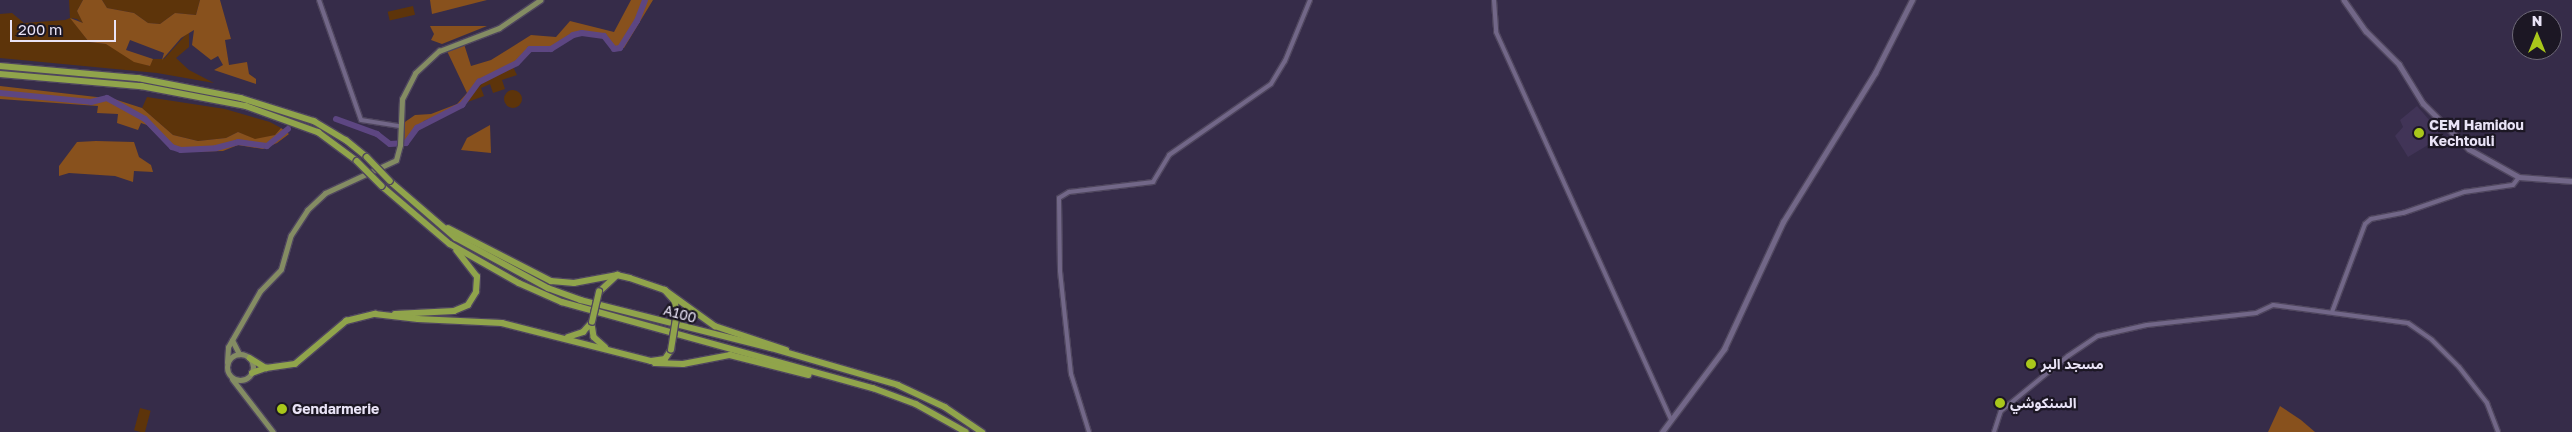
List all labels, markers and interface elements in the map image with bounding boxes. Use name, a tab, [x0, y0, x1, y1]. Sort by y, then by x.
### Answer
scale bar	[12, 10, 119, 42]
north arrow	[2512, 10, 2562, 60]
text: N	[2532, 12, 2542, 29]
text: 200 m	[18, 20, 62, 38]
place label: CEM Hamidou Kechtouli	[2429, 117, 2524, 150]
marker: CEM Hamidou Kechtouli	[2413, 127, 2425, 139]
street label: A100	[662, 302, 698, 326]
place label: مسجد البر	[2041, 356, 2104, 372]
marker: مسجد البر	[2025, 358, 2037, 370]
place label: السنكوشي	[2010, 395, 2077, 411]
marker: السنكوشي	[1994, 397, 2006, 409]
place label: Gendarmerie	[292, 401, 379, 417]
marker: Gendarmerie	[276, 403, 288, 415]

